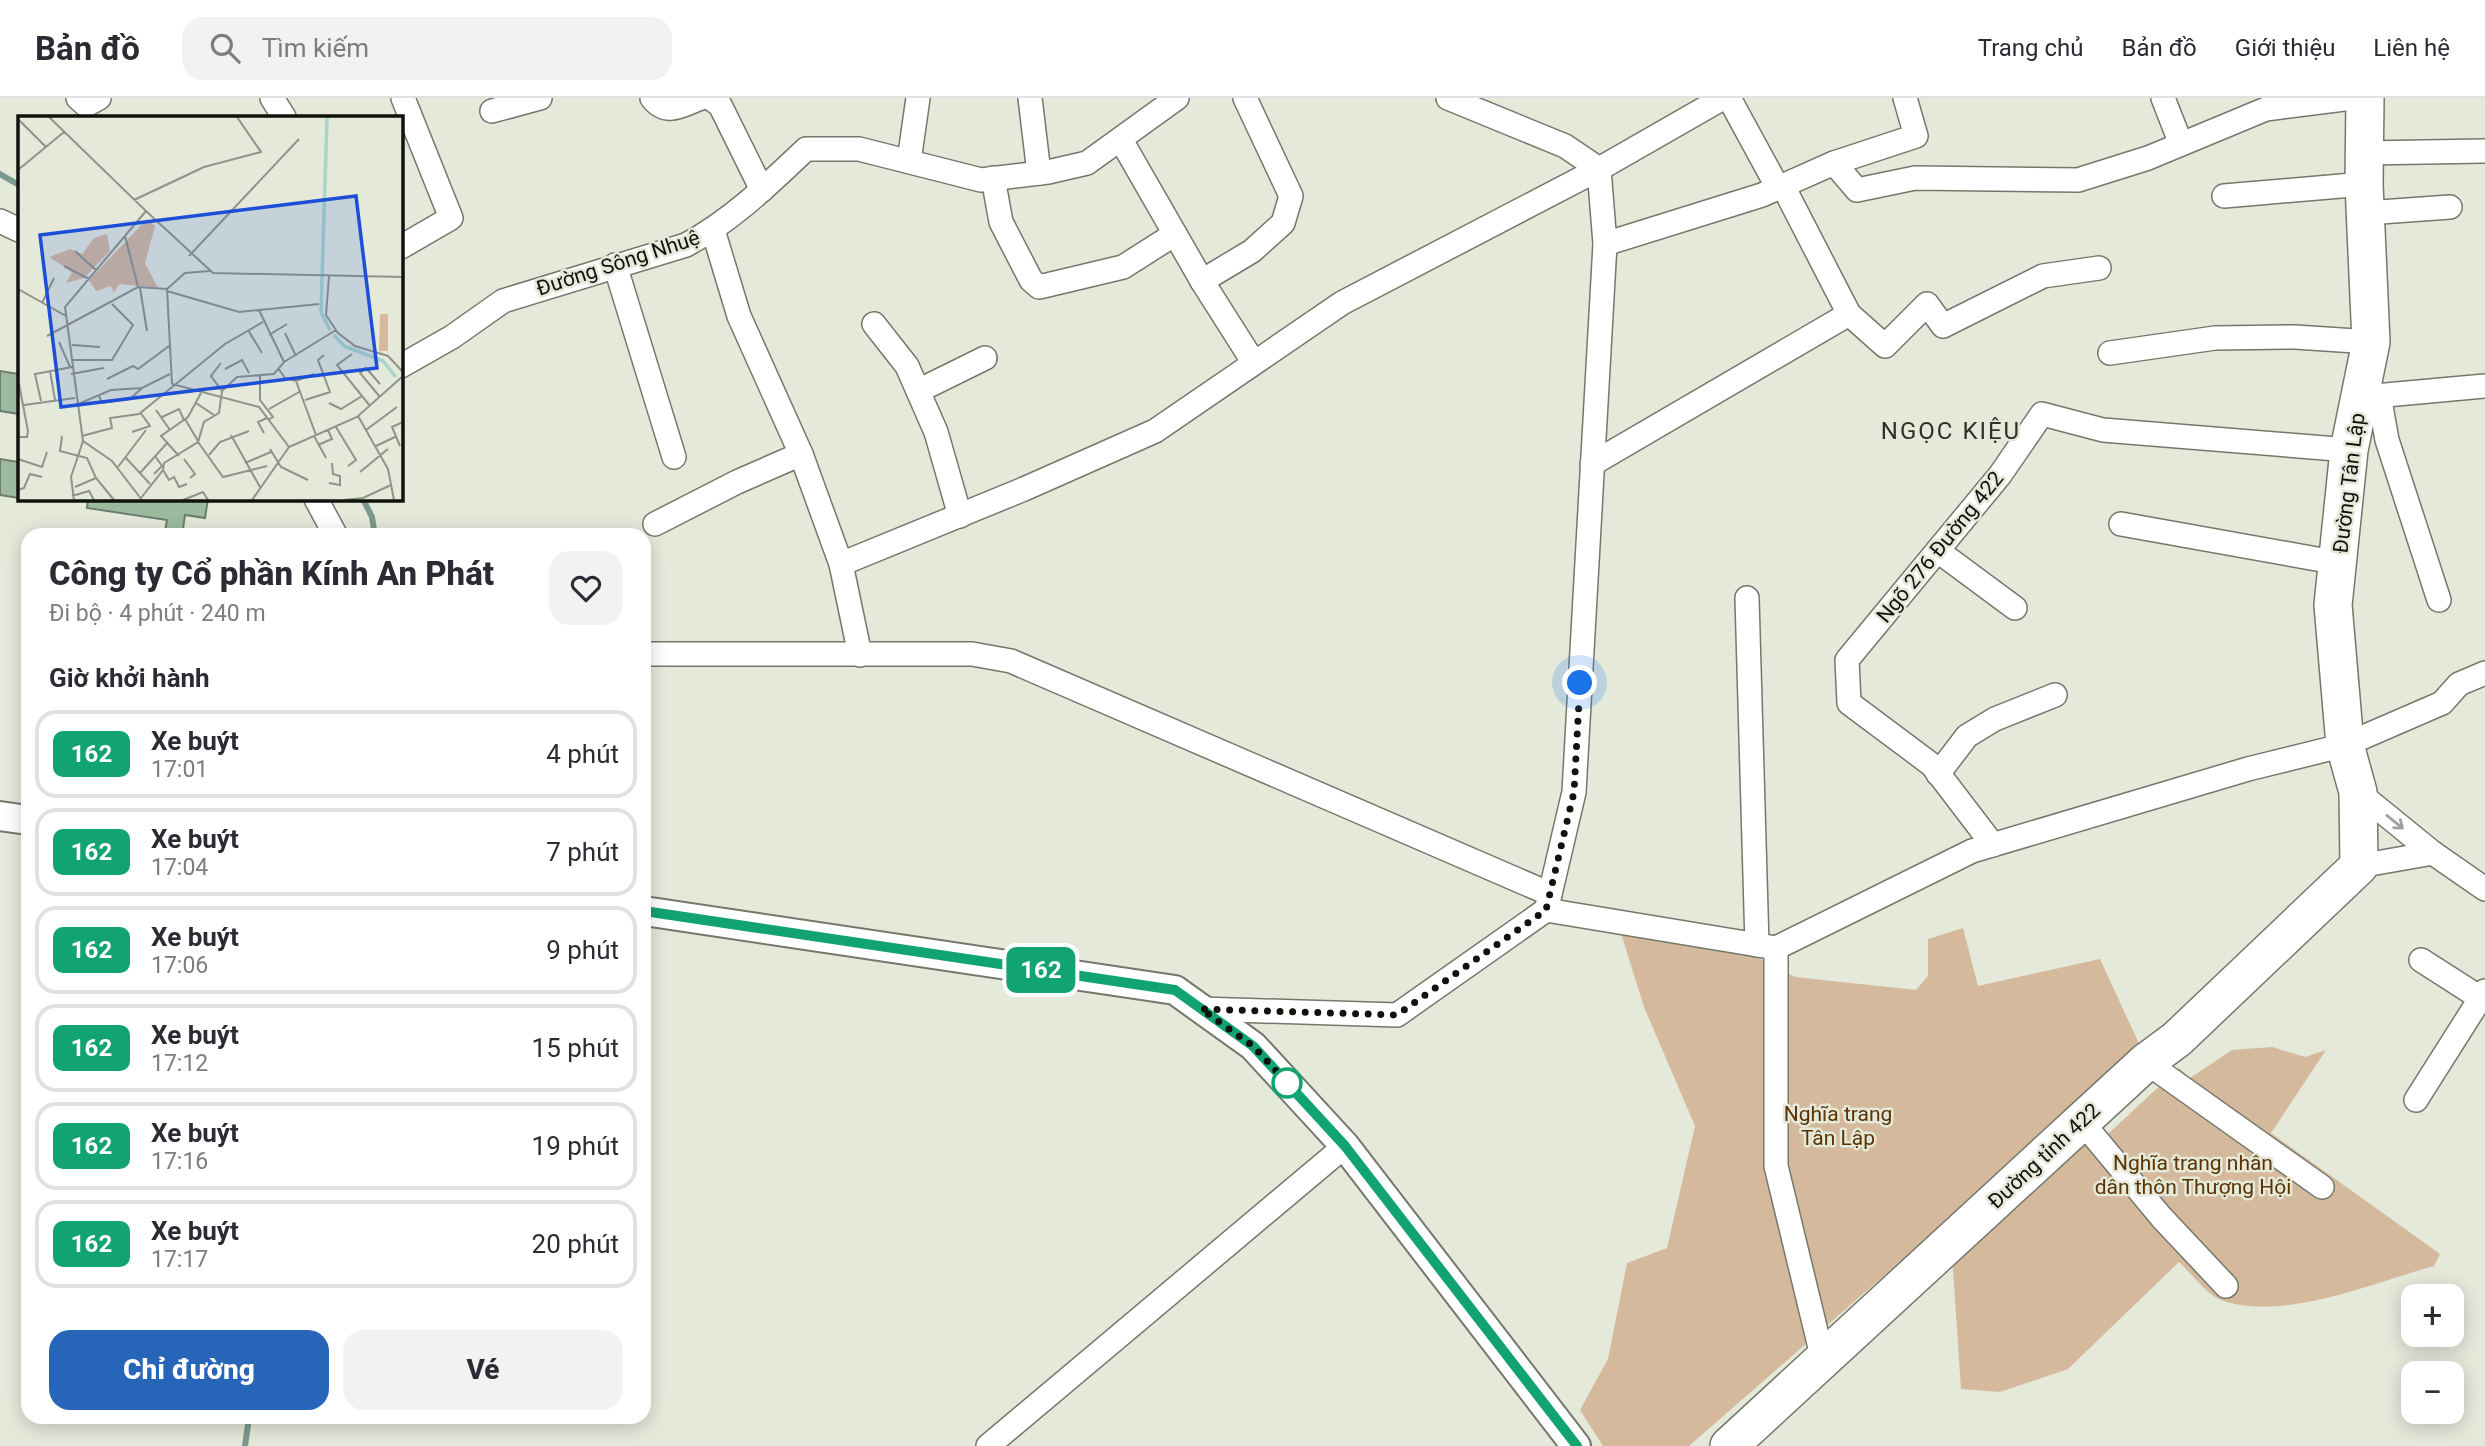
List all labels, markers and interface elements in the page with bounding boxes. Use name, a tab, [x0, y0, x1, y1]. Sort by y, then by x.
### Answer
search box	[182, 17, 672, 80]
text: Bản đồ	[35, 29, 140, 68]
icon: search	[206, 29, 244, 67]
text: Tìm kiếm	[262, 33, 369, 63]
text: Trang chủ	[1978, 34, 2084, 62]
text: Bản đồ	[2122, 34, 2197, 62]
text: Giới thiệu	[2235, 34, 2335, 62]
text: Liên hệ	[2373, 34, 2450, 62]
inset map	[18, 116, 402, 500]
street label: Đường Sông Nhuệ	[533, 225, 703, 301]
street label: Đường Tân Lập	[2328, 411, 2370, 555]
district label: NGỌC KIỆU	[1881, 417, 2021, 445]
street label: Ngõ 276 Đường 422	[1872, 466, 2008, 627]
button: heart	[549, 551, 623, 625]
text: Công ty Cổ phần Kính An Phát	[49, 554, 494, 593]
text: Đi bộ · 4 phút · 240 m	[49, 600, 266, 627]
text: Giờ khởi hành	[49, 663, 210, 693]
your location	[1562, 665, 1597, 700]
text: Xe buýt	[151, 726, 239, 756]
text: 4 phút	[546, 739, 619, 769]
text: 162	[71, 740, 112, 768]
text: 17:01	[151, 756, 208, 783]
one-way arrow	[2386, 815, 2404, 830]
text: Xe buýt	[151, 824, 239, 854]
text: 7 phút	[546, 837, 619, 867]
text: 162	[71, 838, 112, 866]
text: 17:04	[151, 854, 208, 881]
text: Xe buýt	[151, 922, 239, 952]
text: 9 phút	[546, 935, 619, 965]
text: 162	[71, 936, 112, 964]
line badge: 162	[1001, 947, 1081, 993]
text: 17:06	[151, 952, 208, 979]
text: 162	[1020, 956, 1062, 984]
text: Xe buýt	[151, 1020, 239, 1050]
text: 15 phút	[532, 1033, 619, 1063]
text: 162	[71, 1034, 112, 1062]
text: 17:12	[151, 1050, 208, 1077]
unlabelled marker	[1272, 1068, 1302, 1098]
street label: Đường tỉnh 422	[1983, 1098, 2105, 1214]
park label: Nghĩa trang Tân Lập	[1784, 1102, 1892, 1150]
text: Xe buýt	[151, 1118, 239, 1148]
text: 19 phút	[532, 1131, 619, 1161]
text: 162	[71, 1132, 112, 1160]
text: 17:16	[151, 1148, 208, 1175]
park label: Nghĩa trang nhân dân thôn Thượng Hội	[2095, 1151, 2291, 1199]
text: Xe buýt	[151, 1216, 239, 1246]
text: 20 phút	[532, 1229, 619, 1259]
text: 162	[71, 1230, 112, 1258]
text: 17:17	[151, 1246, 208, 1273]
map controls	[2401, 1284, 2464, 1424]
button: +	[2401, 1284, 2464, 1347]
button: Chỉ đường	[49, 1330, 329, 1410]
button: Vé	[343, 1330, 623, 1410]
button: −	[2401, 1361, 2464, 1424]

